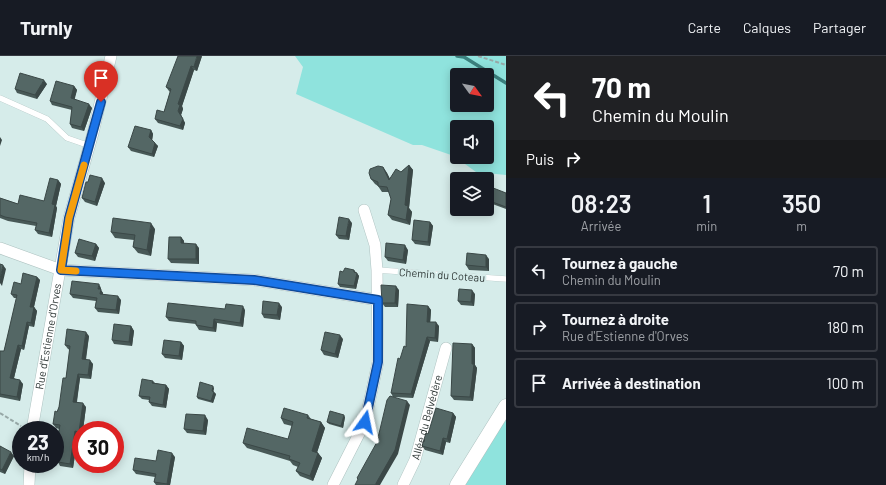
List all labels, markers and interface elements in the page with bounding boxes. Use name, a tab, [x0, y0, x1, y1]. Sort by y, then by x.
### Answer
text: Turnly	[20, 16, 72, 39]
text: Carte	[688, 19, 721, 36]
text: Calques	[743, 19, 791, 36]
text: Partager	[813, 19, 866, 36]
pin	[84, 61, 118, 102]
icon: arrive	[90, 67, 112, 89]
north arrow	[450, 68, 494, 112]
map controls	[450, 68, 494, 216]
text: 70 m	[592, 70, 651, 104]
icon: left	[526, 72, 578, 124]
text: Chemin du Moulin	[592, 104, 729, 126]
button: sound	[450, 120, 494, 164]
icon: right	[562, 148, 584, 170]
text: Puis	[526, 150, 554, 168]
button: layers	[450, 172, 494, 216]
text: 08:23	[571, 189, 631, 218]
text: 1	[703, 189, 711, 218]
text: 350	[782, 189, 821, 218]
text: Arrivée	[581, 218, 621, 234]
text: min	[696, 218, 717, 234]
text: m	[796, 218, 807, 234]
text: Tournez à gauche	[562, 254, 678, 272]
icon: left	[528, 260, 550, 282]
text: 70 m	[833, 262, 864, 280]
street label: Chemin du Coteau	[399, 265, 486, 284]
text: Chemin du Moulin	[562, 272, 661, 288]
street label: Rue d'Estienne d'Orves	[32, 282, 63, 390]
text: Tournez à droite	[562, 310, 669, 328]
icon: right	[528, 316, 550, 338]
text: 180 m	[827, 318, 864, 336]
text: Rue d'Estienne d'Orves	[562, 328, 689, 344]
icon: arrive	[528, 372, 550, 394]
street label: Allée du Belvédère	[408, 373, 444, 461]
text: Arrivée à destination	[562, 374, 701, 392]
text: 100 m	[826, 374, 864, 392]
position arrow	[344, 401, 386, 443]
speed limit sign: 30	[72, 421, 124, 473]
text: 23	[27, 430, 49, 454]
text: km/h	[27, 451, 49, 463]

